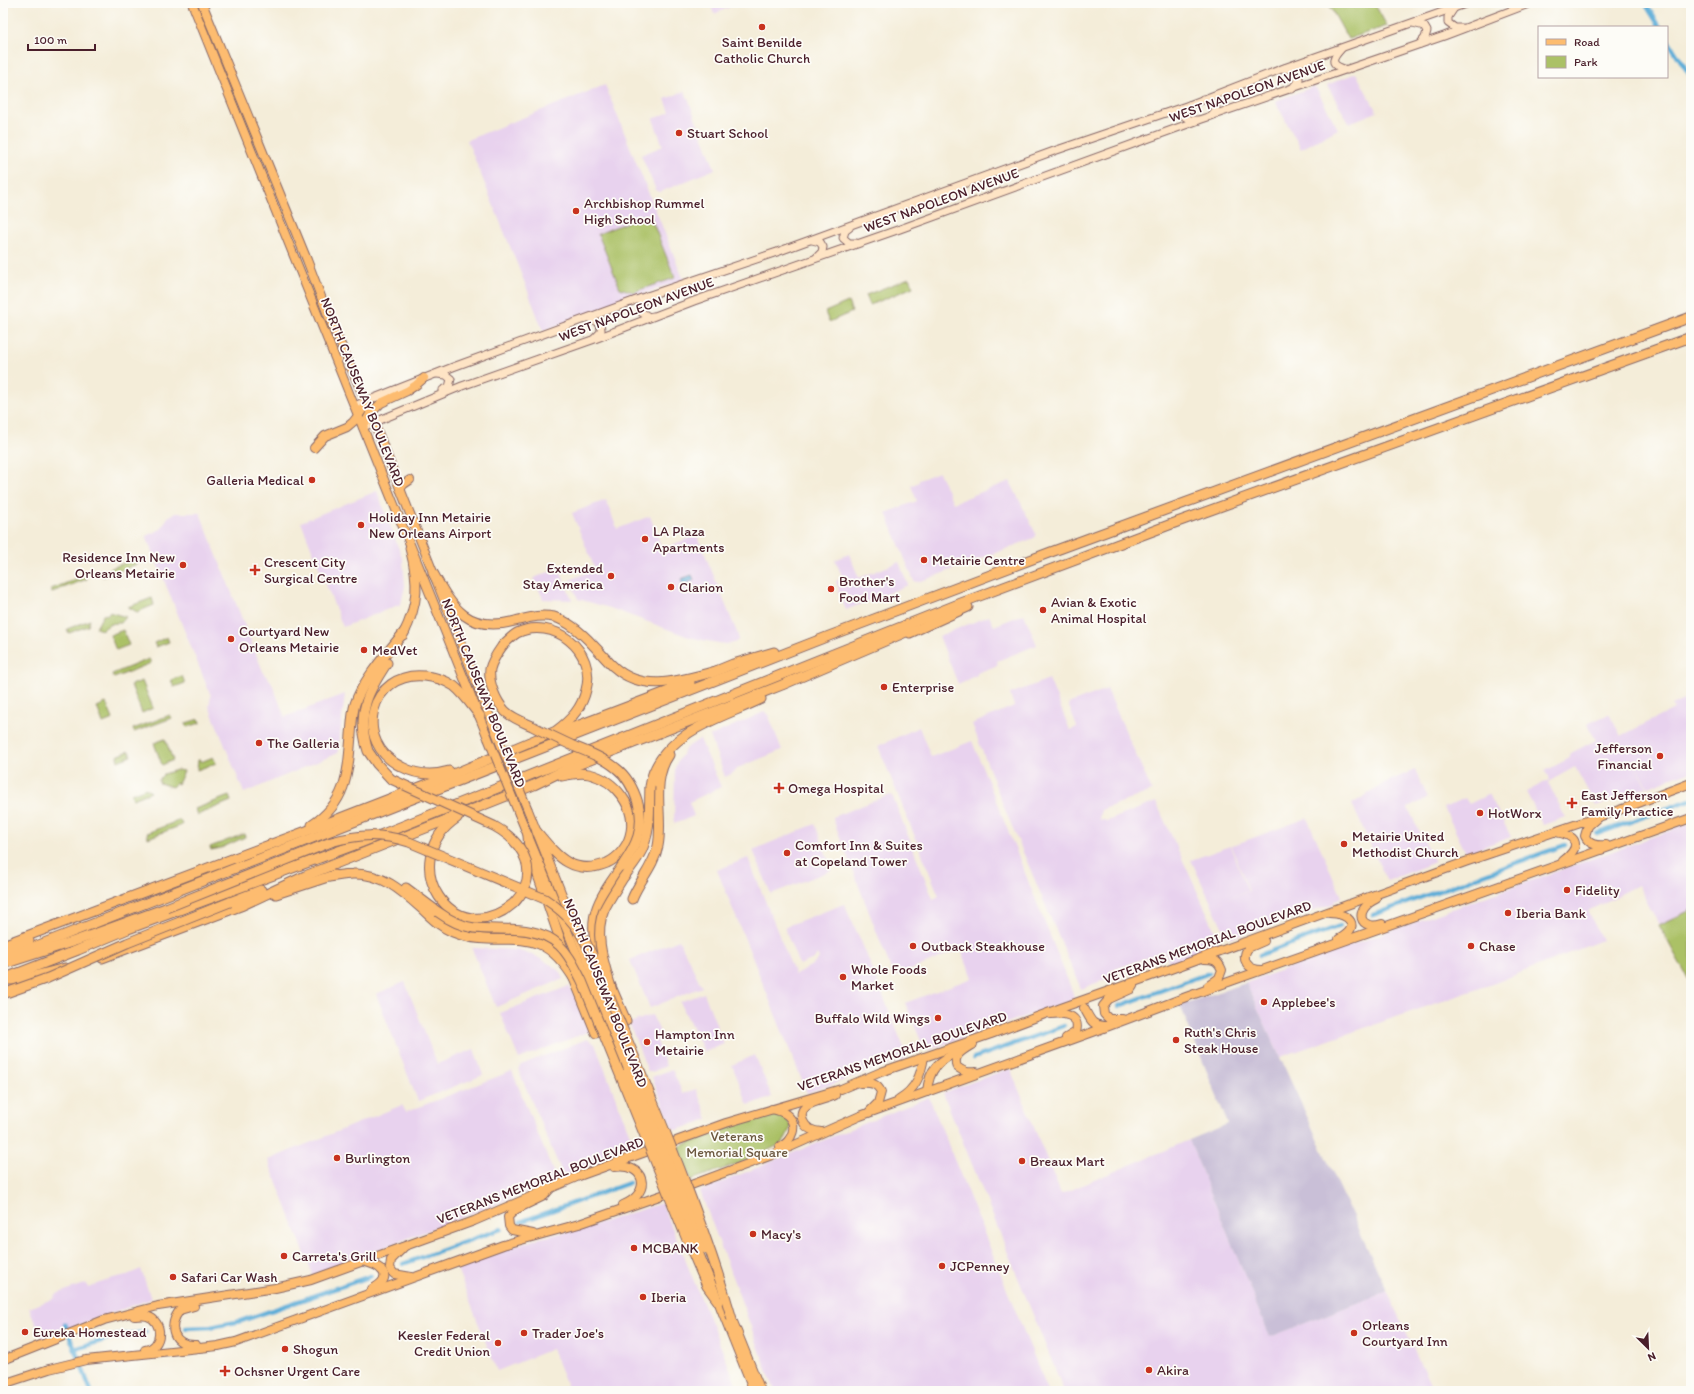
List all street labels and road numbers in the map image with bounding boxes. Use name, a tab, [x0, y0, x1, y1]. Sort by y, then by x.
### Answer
street label: WEST NAPOLEON AVENUE	[1167, 57, 1328, 126]
street label: WEST NAPOLEON AVENUE	[861, 164, 1021, 237]
street label: WEST NAPOLEON AVENUE	[556, 273, 716, 346]
street label: NORTH CAUSEWAY BOULEVARD	[317, 295, 408, 489]
street label: NORTH CAUSEWAY BOULEVARD	[438, 596, 529, 790]
street label: NORTH CAUSEWAY BOULEVARD	[560, 896, 651, 1090]
street label: VETERANS MEMORIAL BOULEVARD	[1101, 897, 1314, 988]
street label: VETERANS MEMORIAL BOULEVARD	[795, 1008, 1009, 1095]
street label: VETERANS MEMORIAL BOULEVARD	[434, 1133, 646, 1228]

